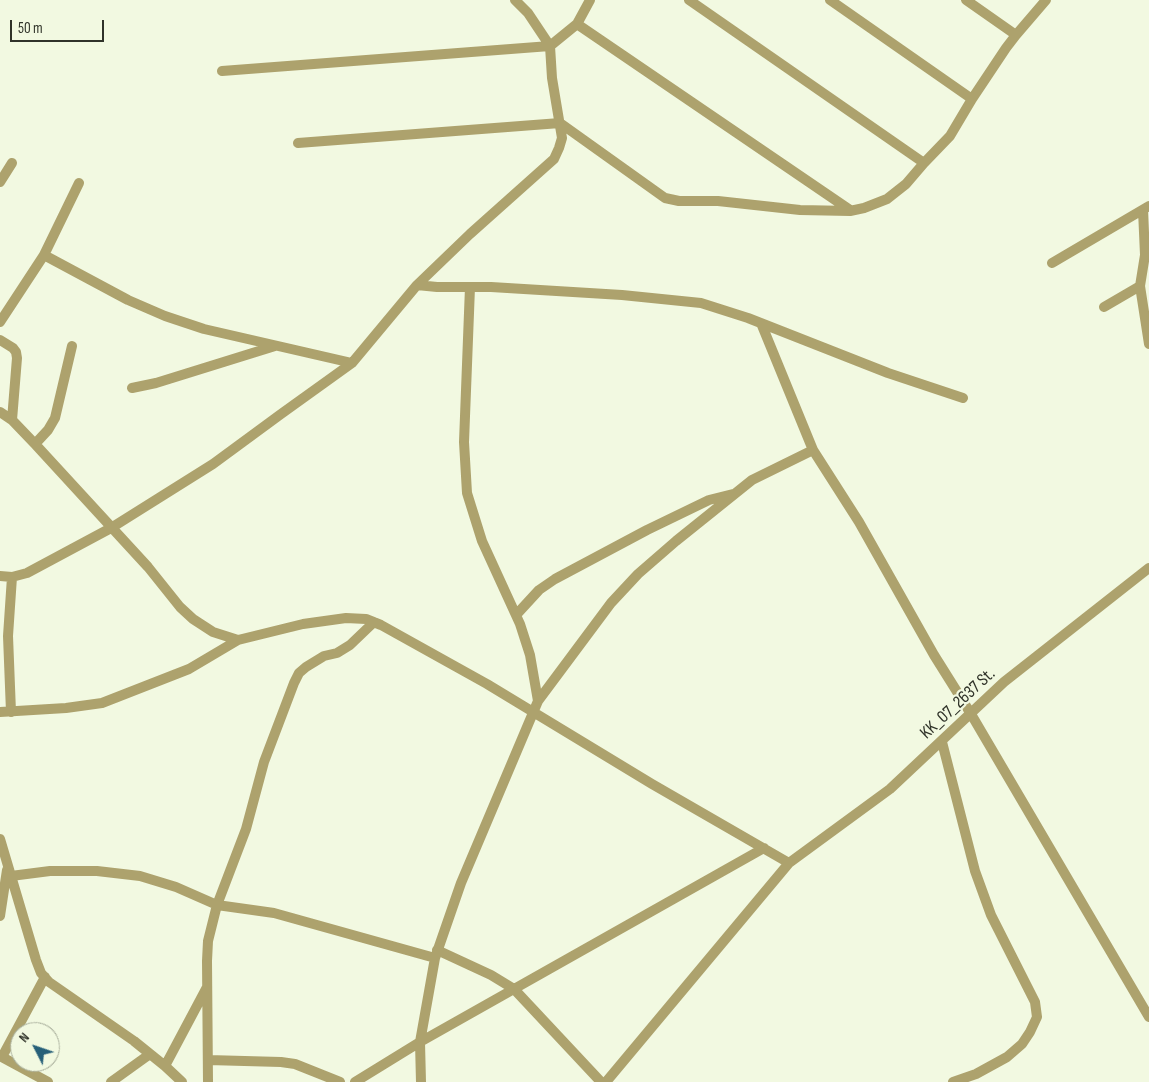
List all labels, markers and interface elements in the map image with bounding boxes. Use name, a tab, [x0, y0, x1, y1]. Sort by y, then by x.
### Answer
scale bar	[12, 10, 106, 42]
text: 50 m	[18, 19, 43, 38]
street label: KK_07_2637 St.	[916, 664, 1000, 744]
north arrow	[10, 1022, 60, 1072]
text: N	[15, 1029, 33, 1046]

